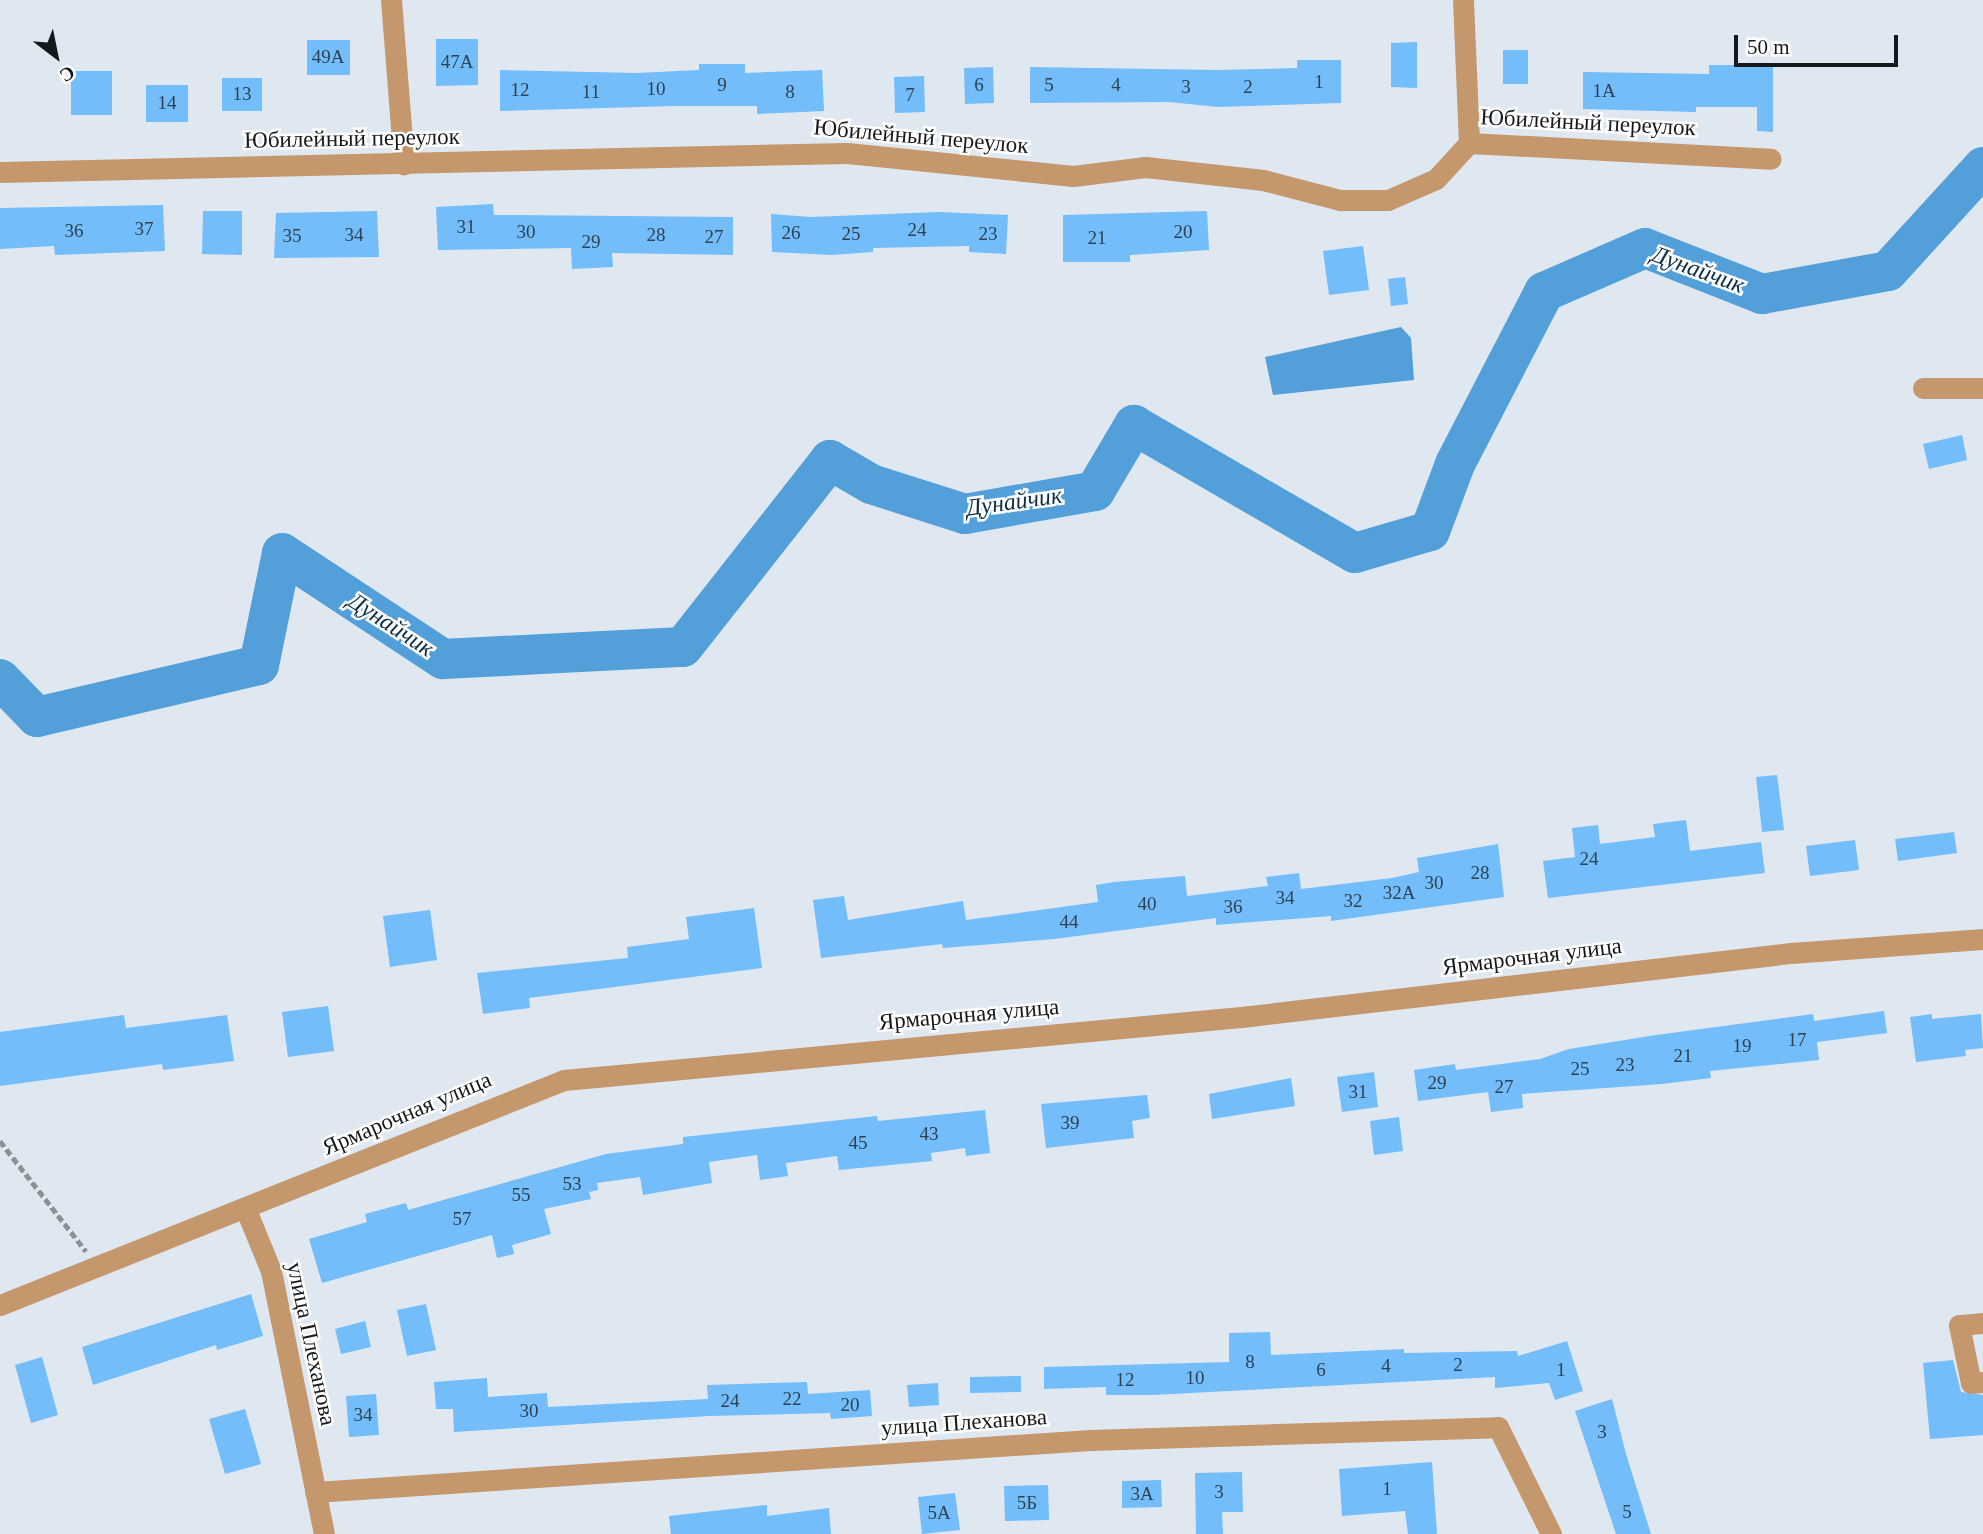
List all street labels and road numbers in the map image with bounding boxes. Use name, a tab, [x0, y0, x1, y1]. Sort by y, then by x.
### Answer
street label: Юбилейный переулок	[1480, 104, 1696, 142]
street label: Юбилейный переулок	[812, 114, 1030, 160]
street label: Юбилейный переулок	[244, 123, 460, 155]
street label: Ярмарочная улица	[1441, 932, 1623, 982]
street label: Ярмарочная улица	[878, 993, 1060, 1037]
street label: Ярмарочная улица	[318, 1066, 496, 1162]
street label: улица Плеханова	[280, 1260, 342, 1428]
street label: улица Плеханова	[880, 1403, 1048, 1443]

